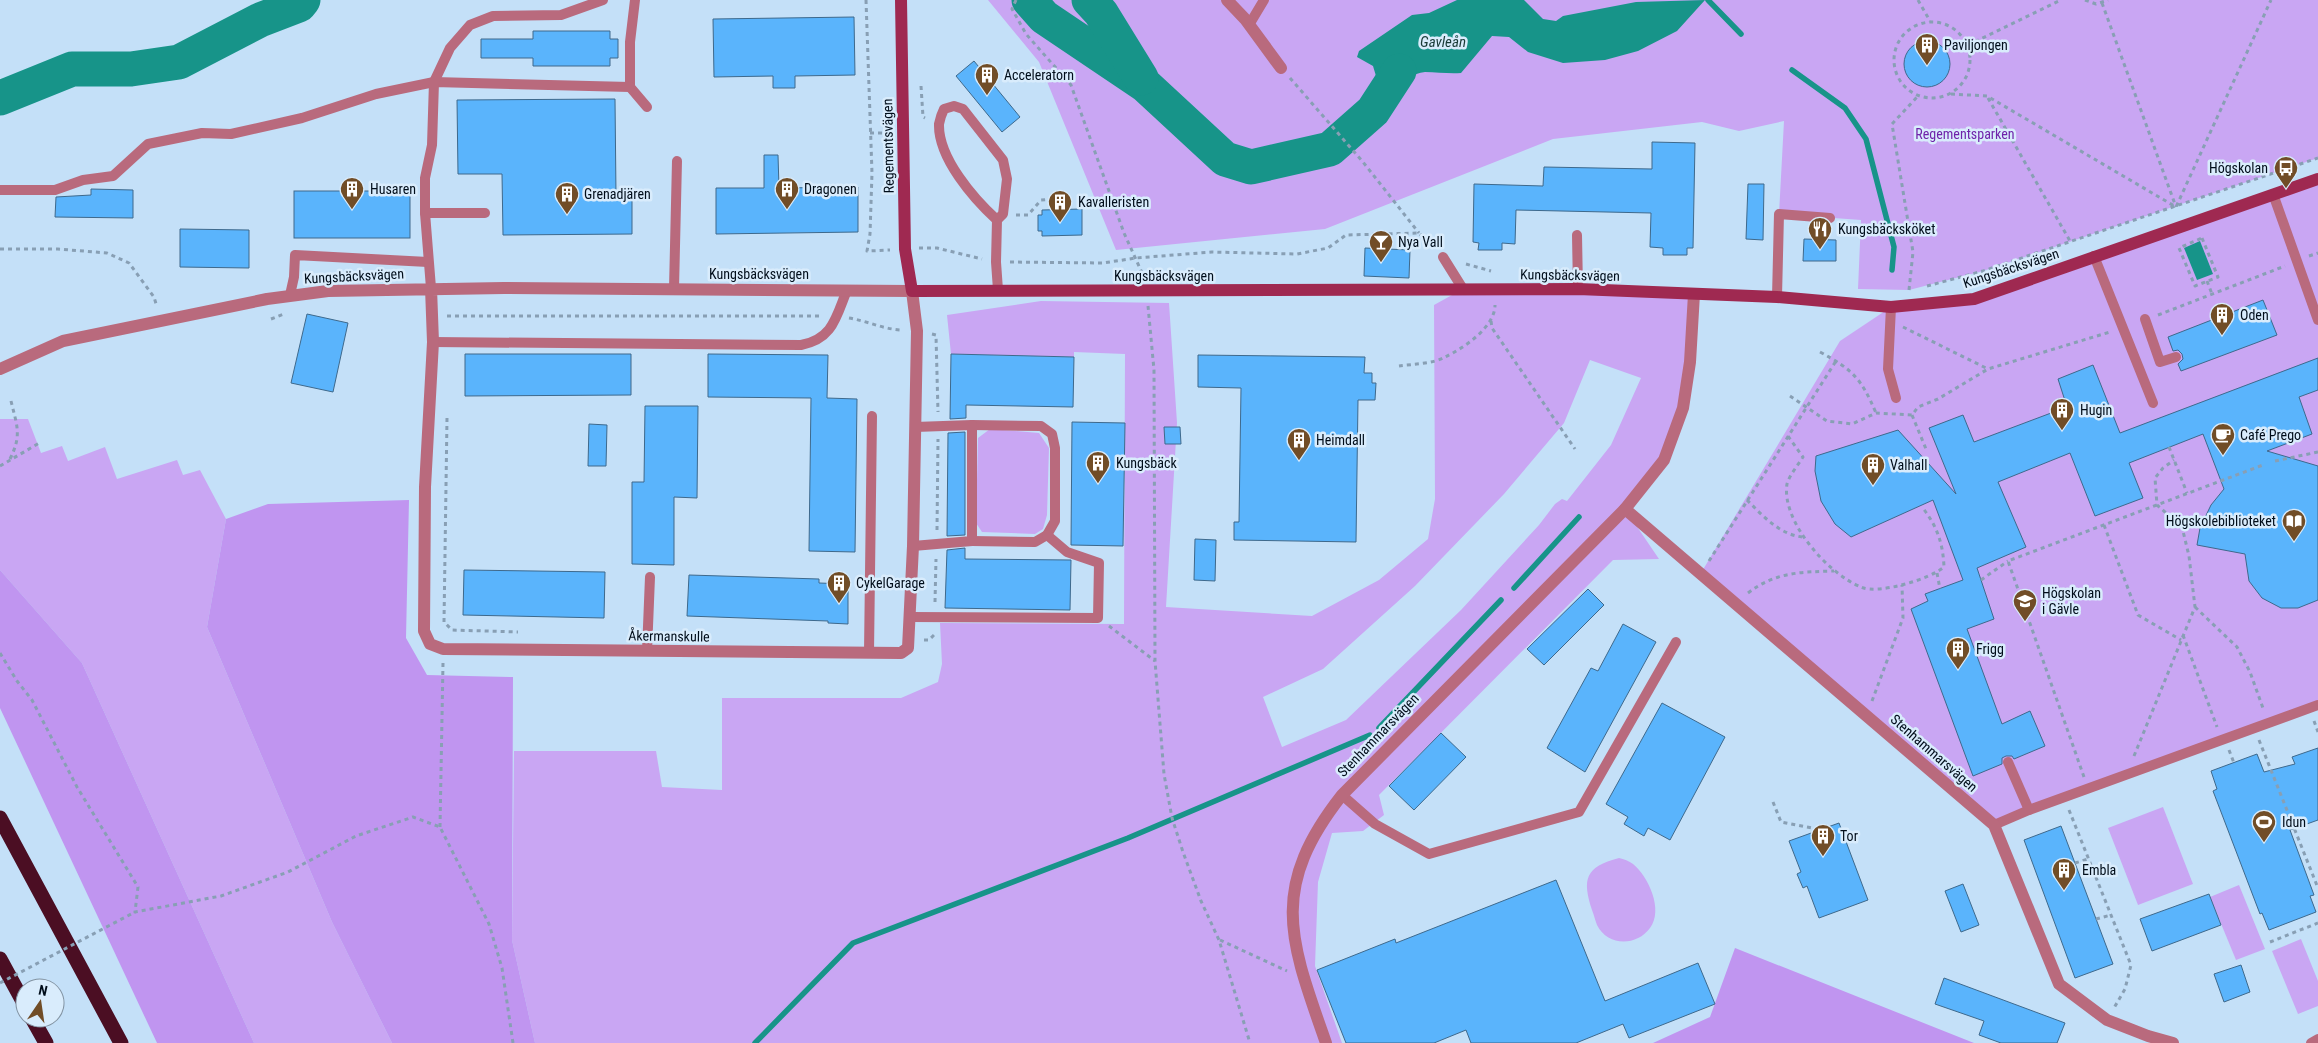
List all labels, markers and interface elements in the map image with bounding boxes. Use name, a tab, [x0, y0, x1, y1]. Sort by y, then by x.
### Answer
building icon: Paviljongen	[1914, 32, 1940, 66]
water label: Gavleån	[1420, 33, 1466, 51]
place label: Paviljongen	[1944, 37, 2008, 53]
building icon: Acceleratorn	[974, 62, 1000, 96]
place label: Acceleratorn	[1004, 67, 1074, 83]
street label: Regementsvägen	[879, 99, 897, 193]
park label: Regementsparken	[1915, 126, 2015, 142]
bus stop icon: Högskolan	[2273, 155, 2299, 189]
place label: Högskolan	[2209, 160, 2268, 176]
building icon: Husaren	[339, 176, 365, 210]
building icon: Dragonen	[774, 176, 800, 210]
place label: Husaren	[370, 181, 416, 197]
building icon: Grenadjären	[554, 181, 580, 215]
place label: Dragonen	[804, 181, 857, 197]
place label: Grenadjären	[584, 186, 651, 202]
building icon: Kavalleristen	[1047, 189, 1073, 223]
place label: Kavalleristen	[1078, 194, 1149, 210]
restaurant icon: Kungsbäcksköket	[1807, 216, 1833, 250]
place label: Kungsbäcksköket	[1838, 221, 1935, 237]
bar icon: Nya Vall	[1368, 229, 1394, 263]
place label: Nya Vall	[1398, 234, 1443, 250]
street label: Kungsbäcksvägen	[1961, 245, 2061, 291]
street label: Kungsbäcksvägen	[304, 265, 404, 287]
street label: Kungsbäcksvägen	[709, 266, 809, 282]
street label: Kungsbäcksvägen	[1520, 266, 1620, 284]
street label: Kungsbäcksvägen	[1114, 268, 1214, 284]
building icon: Oden	[2209, 302, 2235, 336]
place label: Oden	[2240, 307, 2269, 323]
building icon: Hugin	[2049, 397, 2075, 431]
place label: Hugin	[2080, 402, 2112, 418]
cafe icon: Café Prego	[2210, 422, 2236, 456]
building icon: Heimdall	[1286, 427, 1312, 461]
place label: Café Prego	[2240, 427, 2301, 443]
place label: Heimdall	[1316, 432, 1365, 448]
building icon: Kungsbäck	[1085, 450, 1111, 484]
building icon: Valhall	[1860, 452, 1886, 486]
place label: Kungsbäck	[1116, 455, 1177, 471]
place label: Valhall	[1890, 457, 1927, 473]
library icon: Högskolebiblioteket	[2281, 508, 2307, 542]
place label: Högskolebiblioteket	[2166, 513, 2276, 529]
building icon: CykelGarage	[826, 570, 852, 604]
place label: CykelGarage	[856, 575, 925, 591]
place label: Högskolan i Gävle	[2042, 585, 2101, 617]
school or university icon: Högskolan i Gävle	[2012, 588, 2038, 622]
street label: Åkermanskulle	[628, 626, 710, 645]
building icon: Frigg	[1945, 636, 1971, 670]
place label: Frigg	[1976, 641, 2004, 657]
street label: Stenhammarsvägen	[1334, 690, 1422, 780]
street label: Stenhammarsvägen	[1887, 711, 1981, 795]
sports icon: Idun	[2251, 809, 2277, 843]
place label: Idun	[2282, 814, 2306, 830]
building icon: Tor	[1810, 823, 1836, 857]
place label: Tor	[1840, 828, 1858, 844]
building icon: Embla	[2051, 857, 2077, 891]
place label: Embla	[2082, 862, 2116, 878]
north arrow	[15, 978, 65, 1028]
text: N	[37, 982, 49, 999]

